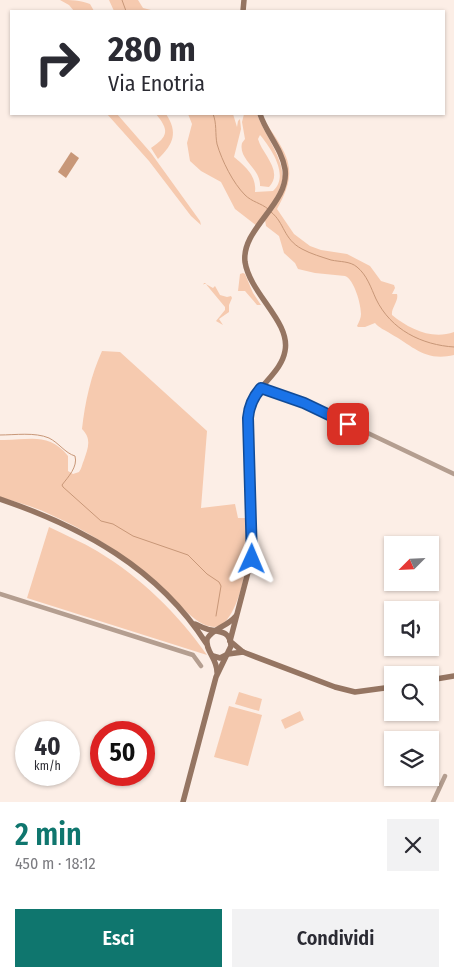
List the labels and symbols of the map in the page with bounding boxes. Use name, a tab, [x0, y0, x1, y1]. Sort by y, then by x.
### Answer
pin	[327, 403, 369, 445]
position arrow	[225, 532, 277, 584]
north arrow	[384, 536, 439, 591]
speed limit sign: 50	[90, 721, 155, 786]

